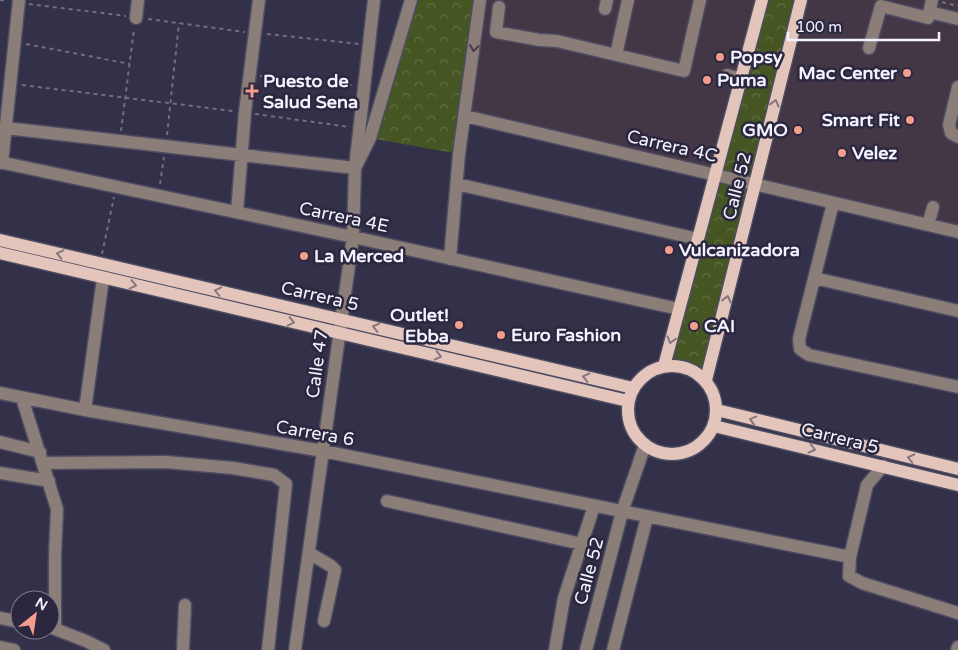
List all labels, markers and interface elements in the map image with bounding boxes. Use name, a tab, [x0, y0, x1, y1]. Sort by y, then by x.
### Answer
scale bar	[788, 10, 939, 42]
text: 100 m	[796, 18, 842, 36]
one-way arrow	[469, 45, 480, 53]
place label: Popsy	[730, 46, 783, 68]
marker: Popsy	[714, 51, 726, 63]
place label: Mac Center	[798, 62, 898, 84]
marker: Mac Center	[901, 67, 913, 79]
place label: Puma	[717, 69, 767, 91]
place label: Puesto de Salud Sena	[263, 70, 358, 113]
marker: Puma	[701, 74, 713, 86]
marker: Puesto de Salud Sena	[245, 84, 259, 98]
one-way arrow	[769, 98, 780, 107]
place label: Smart Fit	[822, 109, 900, 131]
marker: Smart Fit	[904, 114, 916, 126]
place label: GMO	[742, 119, 788, 141]
marker: GMO	[792, 124, 804, 136]
street label: Carrera 4C	[625, 125, 719, 167]
place label: Velez	[852, 142, 897, 164]
marker: Velez	[836, 147, 848, 159]
street label: Calle 52	[718, 150, 756, 222]
street label: Carrera 4E	[297, 197, 391, 237]
place label: Vulcanizadora	[679, 239, 800, 261]
marker: Vulcanizadora	[663, 244, 675, 256]
place label: La Merced	[314, 245, 404, 267]
one-way arrow	[55, 249, 64, 260]
marker: La Merced	[298, 250, 310, 262]
street label: Carrera 5	[279, 276, 361, 316]
one-way arrow	[128, 279, 137, 290]
one-way arrow	[214, 286, 222, 297]
one-way arrow	[721, 295, 732, 304]
place label: Outlet! Ebba	[390, 304, 449, 347]
place label: CAI	[704, 315, 735, 337]
one-way arrow	[286, 316, 295, 327]
marker: Outlet! Ebba	[453, 319, 465, 331]
marker: CAI	[688, 320, 700, 332]
one-way arrow	[372, 322, 381, 333]
place label: Euro Fashion	[511, 324, 621, 346]
street label: Calle 47	[301, 328, 333, 400]
marker: Euro Fashion	[495, 329, 507, 341]
one-way arrow	[666, 335, 676, 344]
one-way arrow	[433, 350, 442, 361]
one-way arrow	[581, 372, 590, 383]
street label: Carrera 6	[274, 415, 356, 451]
one-way arrow	[749, 415, 757, 425]
street label: Carrera 5	[799, 418, 881, 458]
one-way arrow	[808, 443, 817, 454]
one-way arrow	[906, 453, 915, 464]
street label: Calle 52	[569, 535, 609, 607]
north arrow	[10, 590, 60, 640]
text: N	[32, 594, 50, 614]

